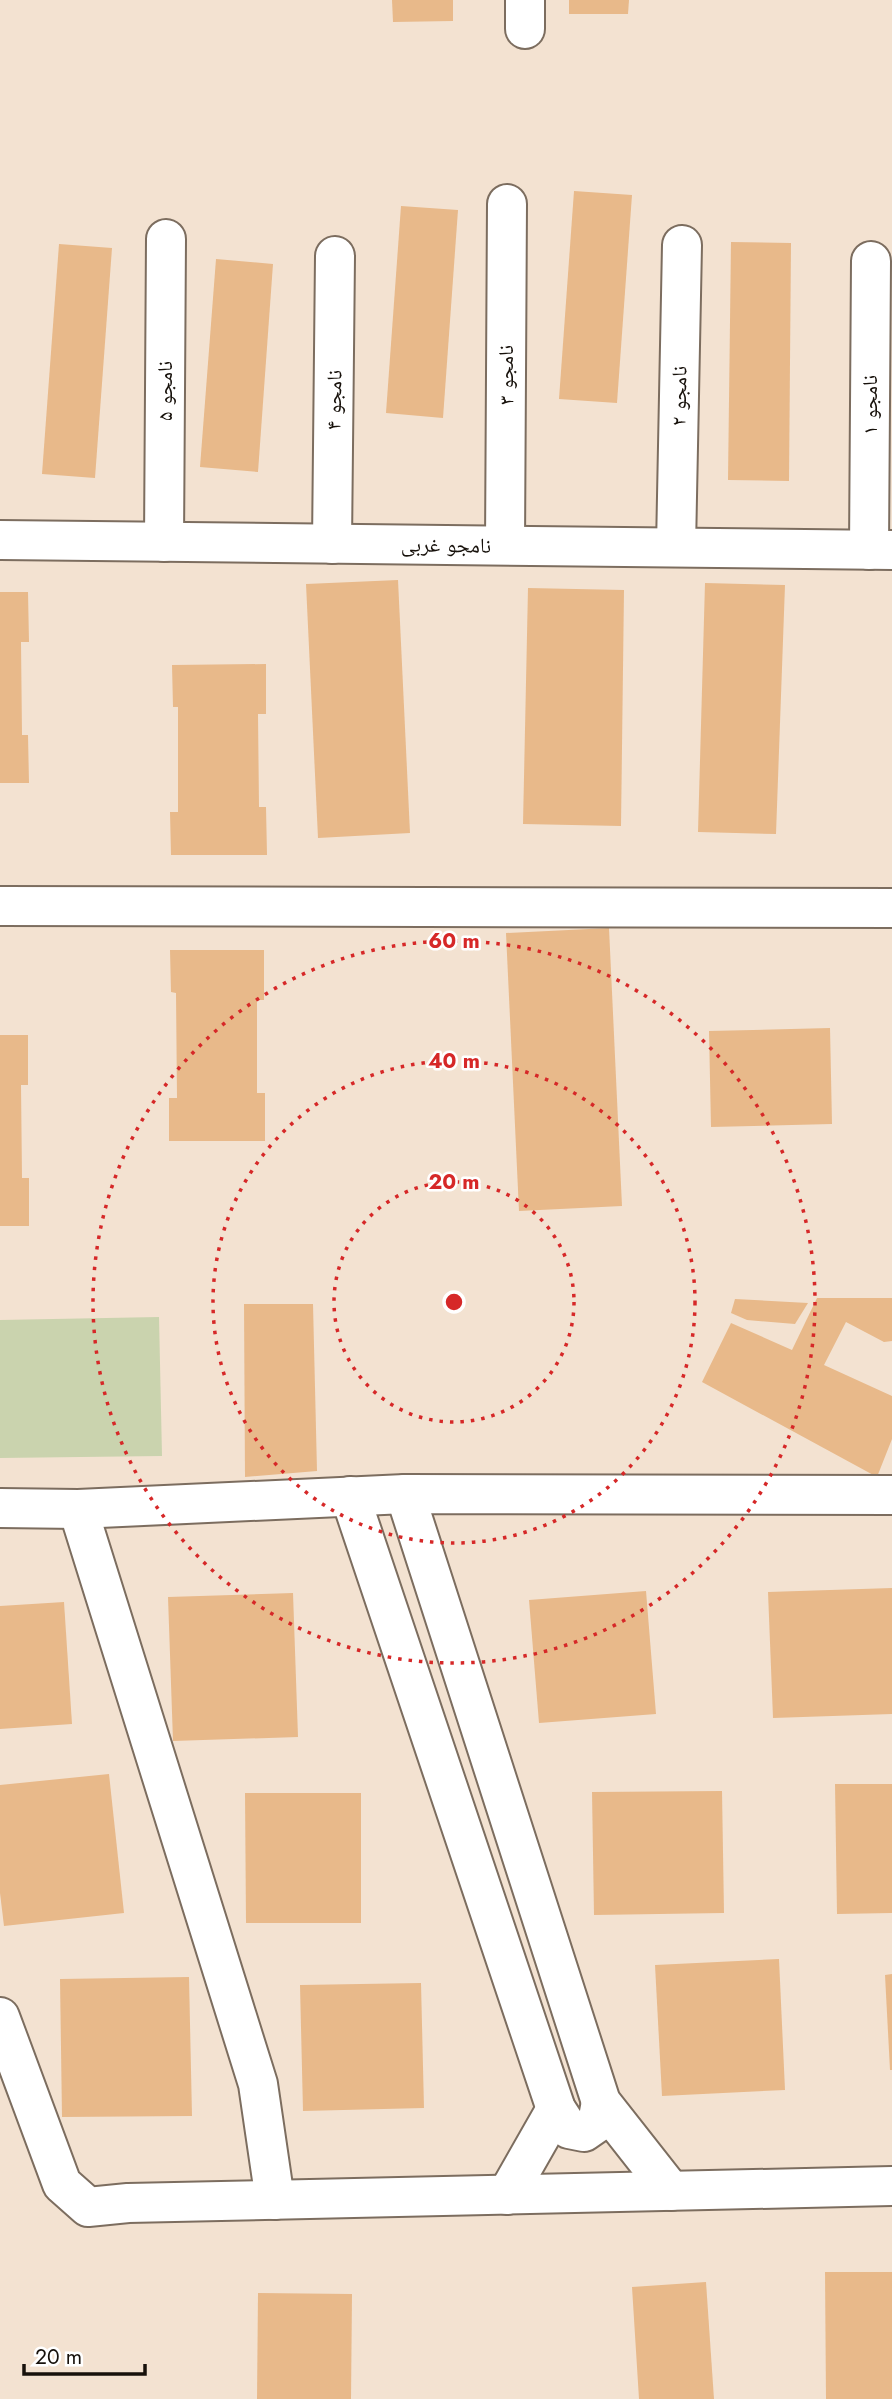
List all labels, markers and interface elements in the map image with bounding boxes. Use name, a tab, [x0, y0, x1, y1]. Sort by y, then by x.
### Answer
street label: نامجو ۳	[491, 345, 521, 405]
street label: نامجو ۵	[150, 361, 180, 421]
street label: نامجو ۲	[663, 366, 695, 426]
street label: نامجو ۴	[318, 370, 350, 430]
street label: نامجو ۱	[855, 375, 885, 435]
street label: نامجو غربی	[401, 529, 491, 561]
text: 60 m	[428, 926, 480, 956]
text: 40 m	[428, 1046, 480, 1076]
text: 20 m	[428, 1167, 480, 1197]
centre of rings	[442, 1290, 466, 1314]
scale bar	[24, 2332, 145, 2376]
text: 20 m	[35, 2342, 82, 2372]

